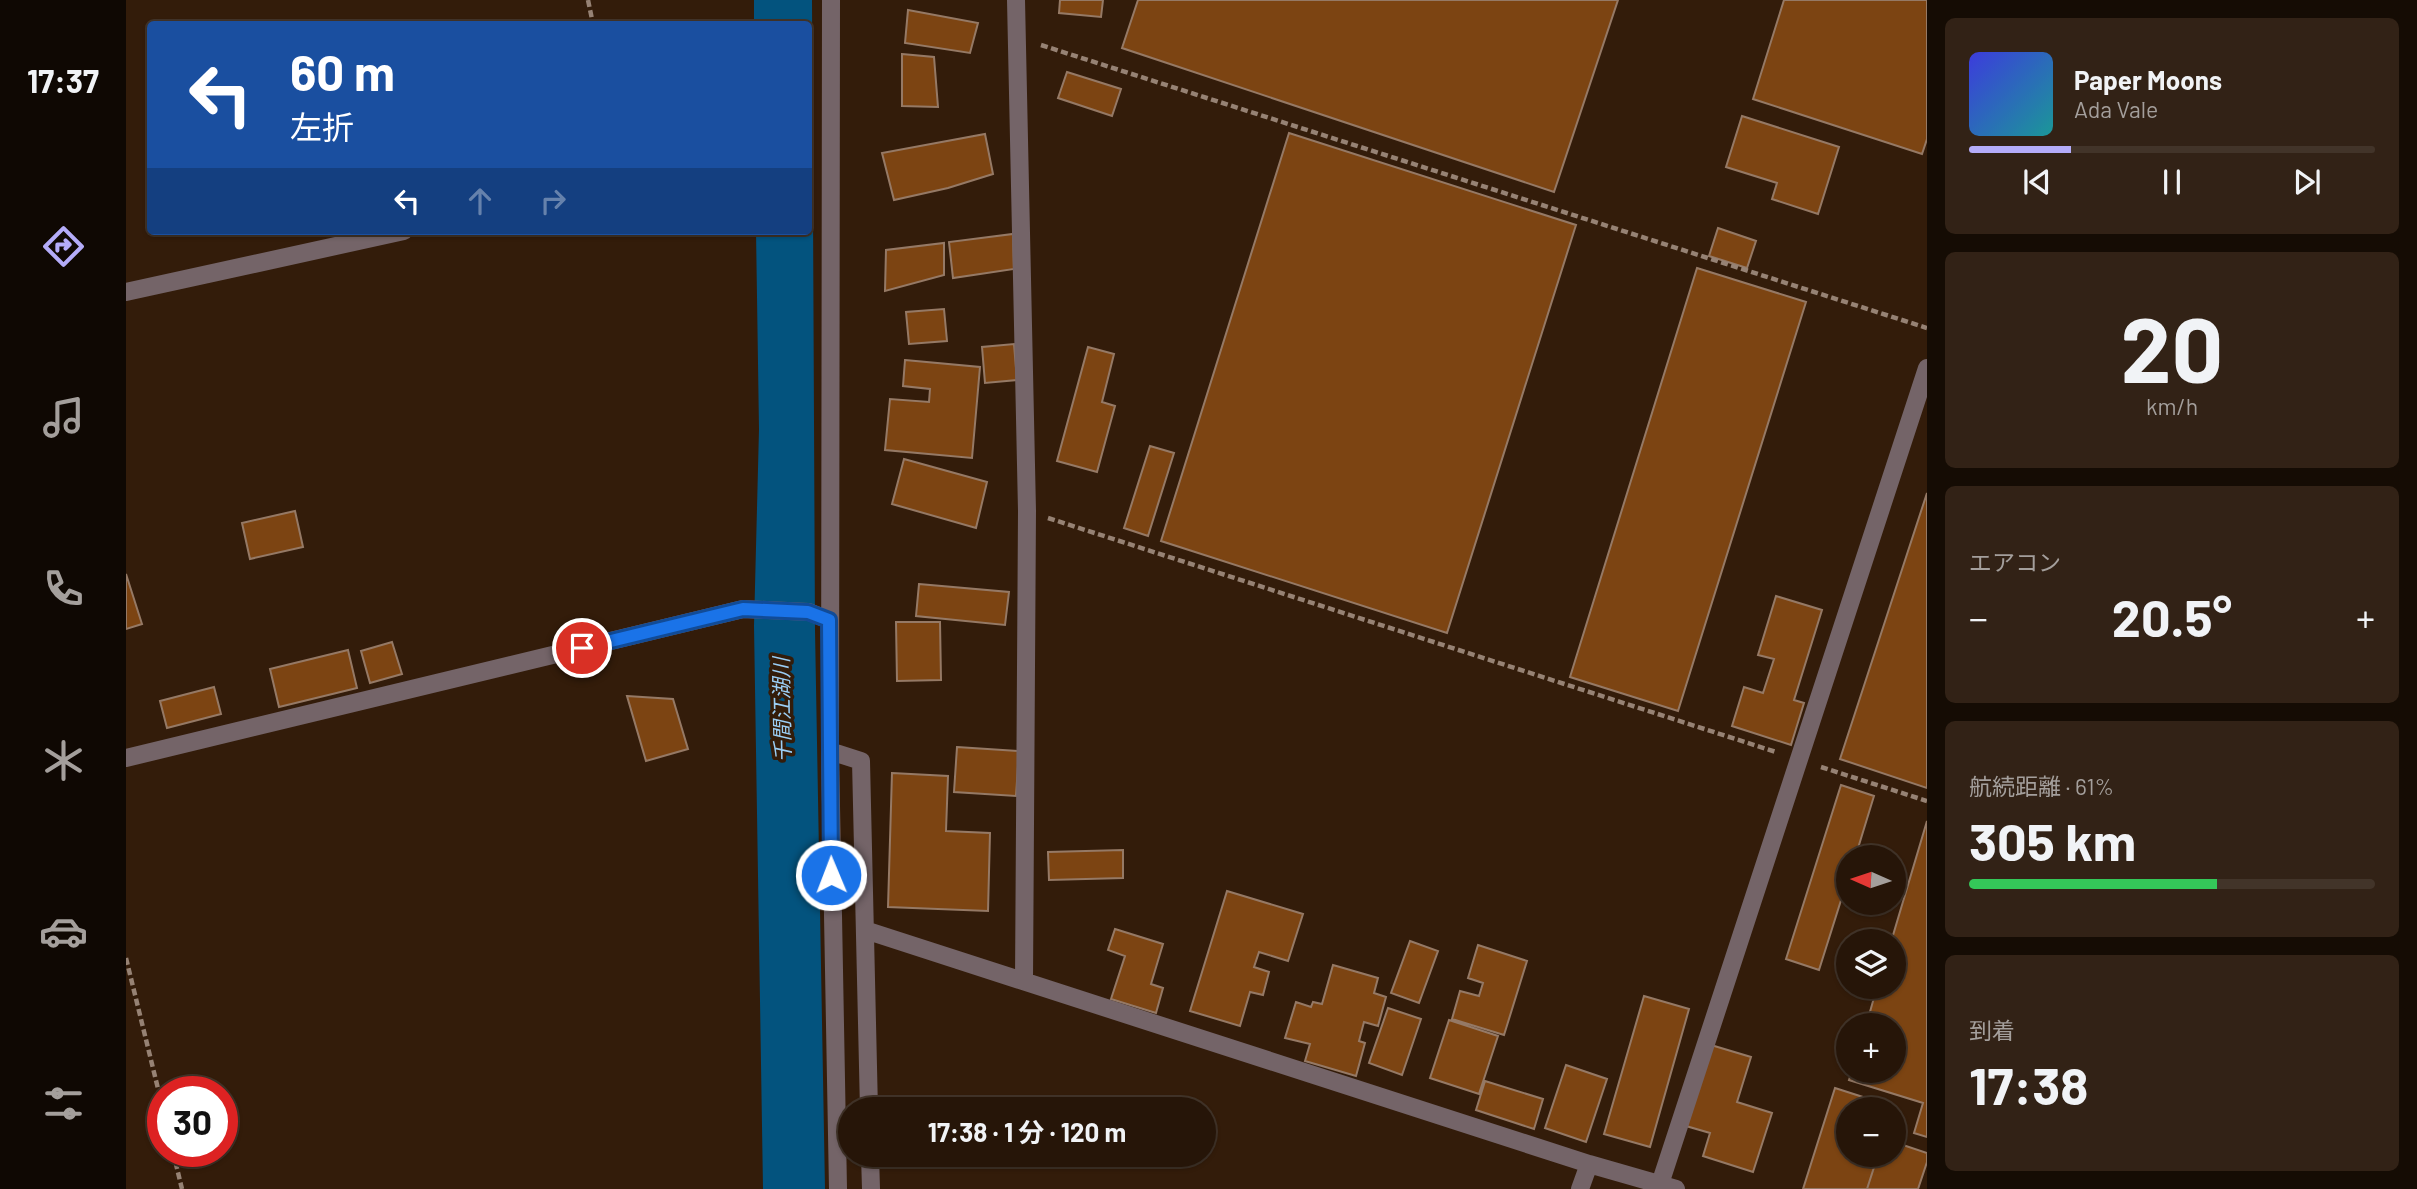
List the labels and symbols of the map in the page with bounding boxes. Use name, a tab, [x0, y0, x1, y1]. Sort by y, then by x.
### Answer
pin	[552, 618, 612, 678]
water label: 千間江湖川	[768, 655, 794, 763]
position arrow	[794, 838, 868, 912]
north arrow	[1836, 845, 1906, 915]
speed limit sign: 30	[147, 1076, 238, 1167]

